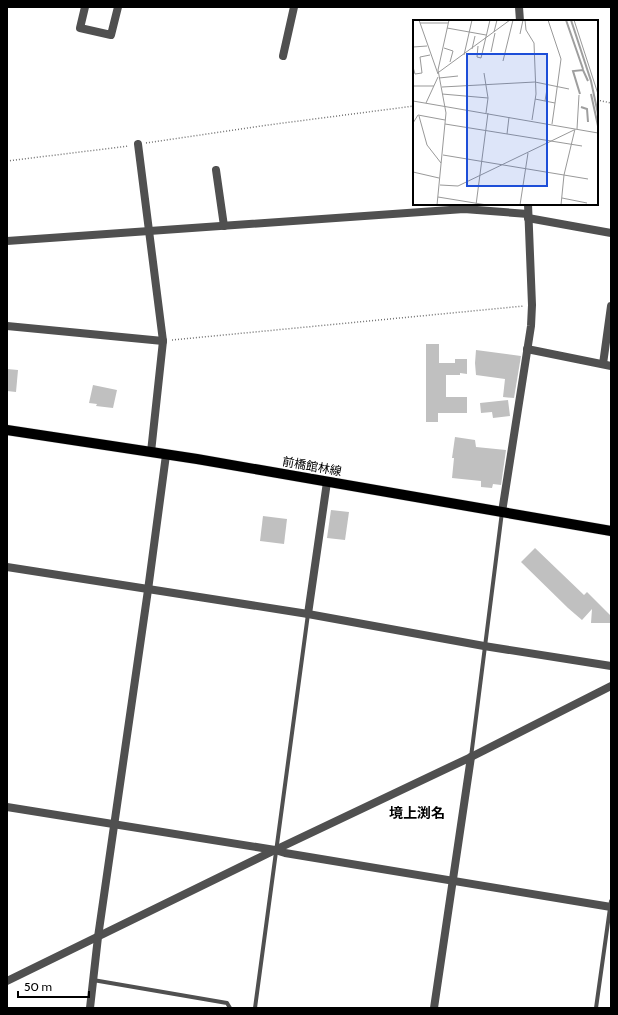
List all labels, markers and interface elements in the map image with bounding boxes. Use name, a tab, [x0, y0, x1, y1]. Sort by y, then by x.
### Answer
inset map	[413, 20, 598, 205]
street label: 前橋館林線	[281, 453, 343, 479]
district label: 境上渕名	[389, 804, 445, 822]
scale bar	[18, 973, 89, 999]
text: 50 m	[24, 979, 52, 994]

